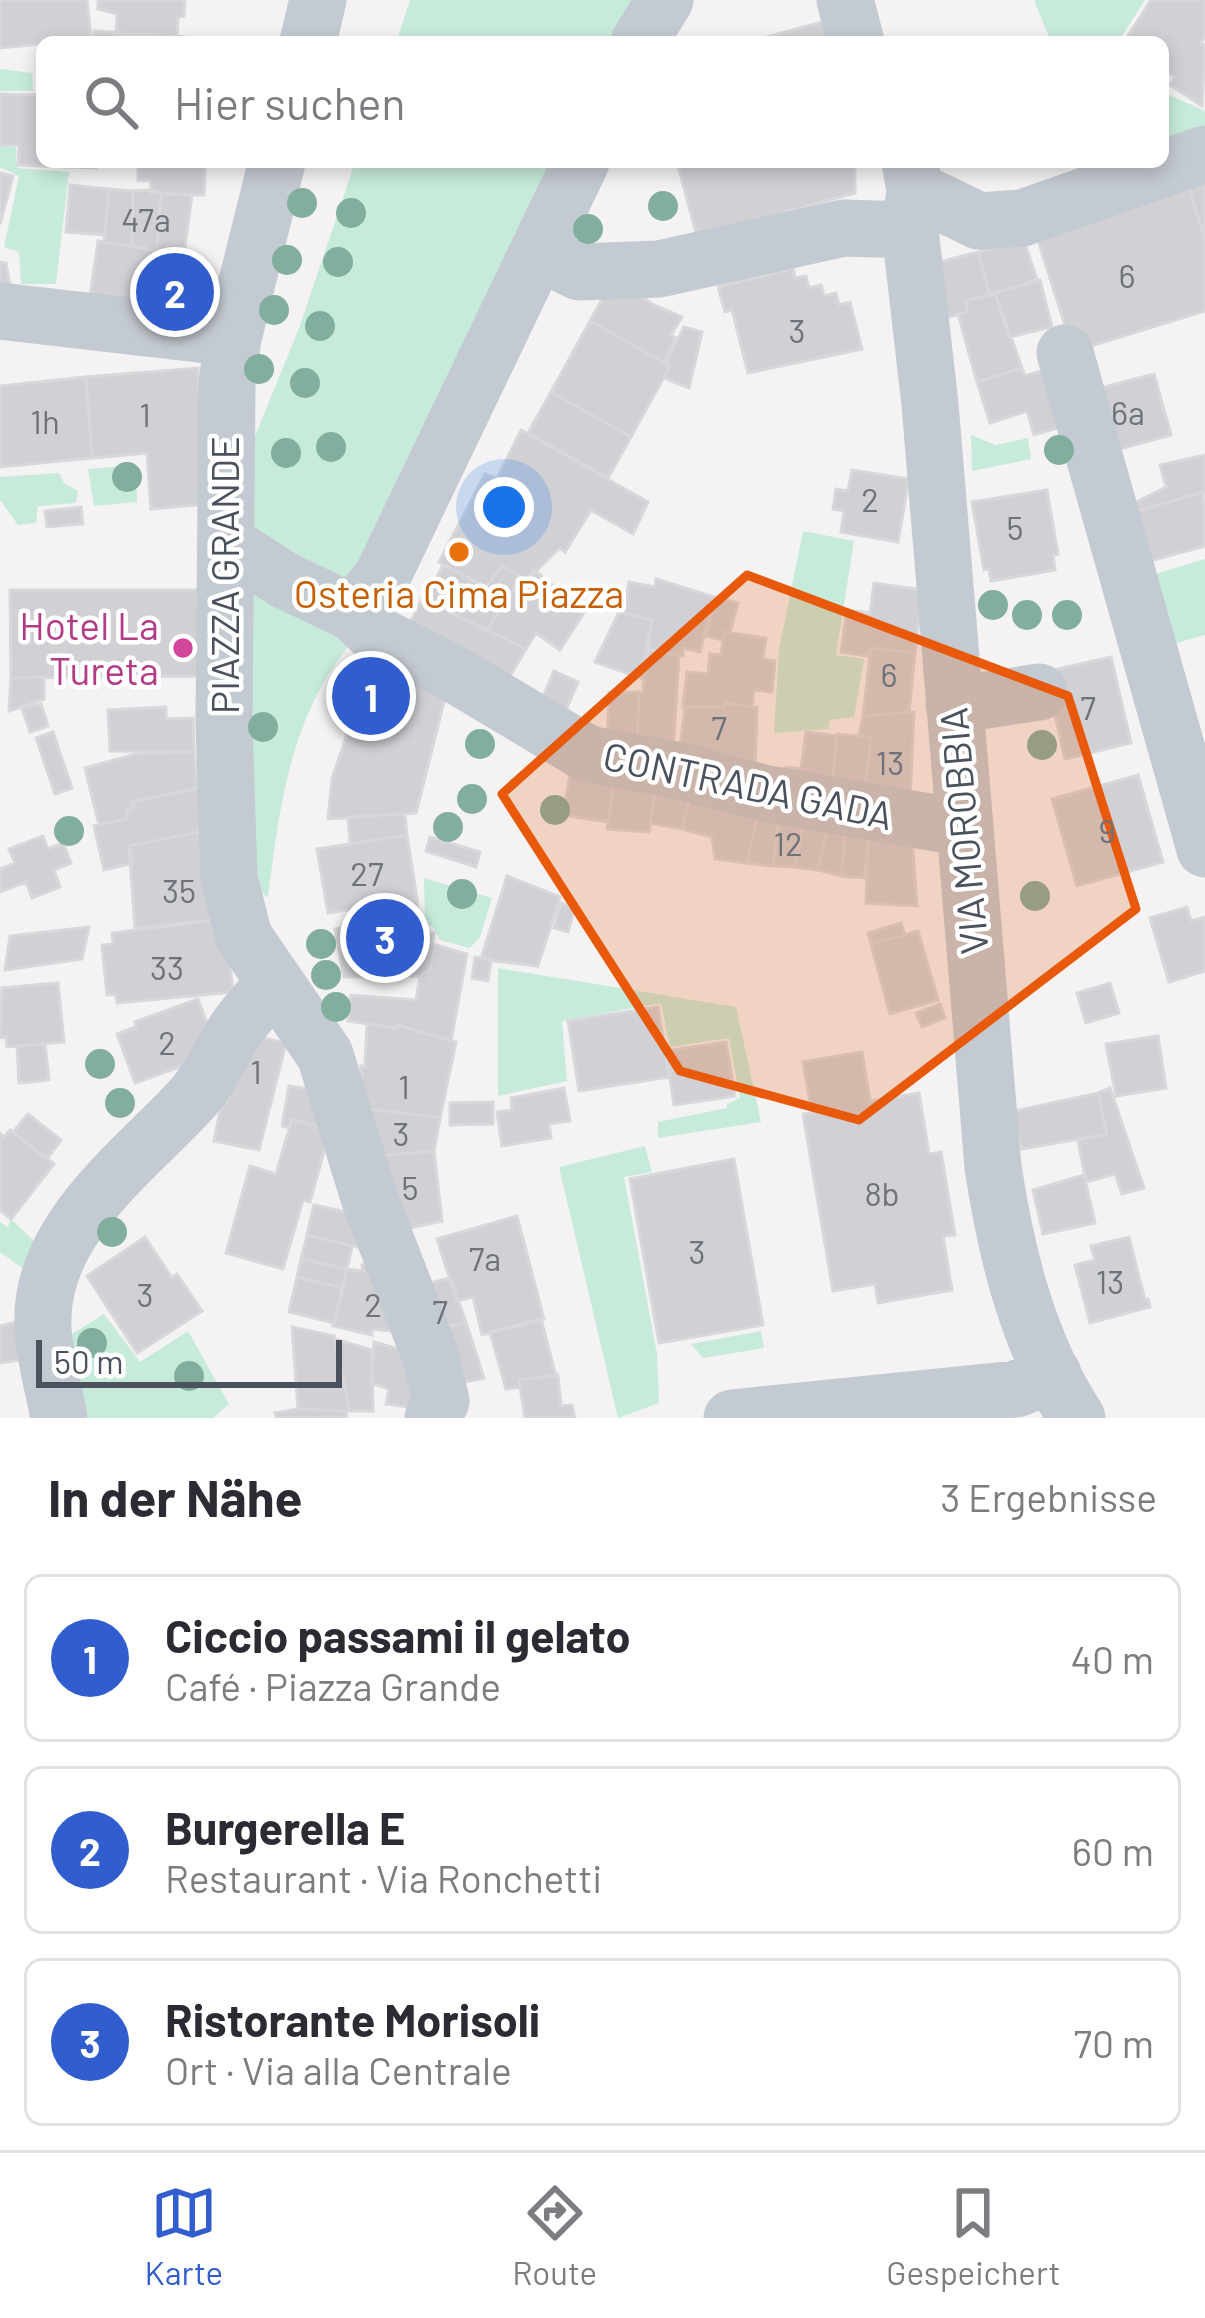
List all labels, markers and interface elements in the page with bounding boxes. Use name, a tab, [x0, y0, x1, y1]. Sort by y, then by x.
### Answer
search box	[36, 36, 1169, 168]
icon: search	[78, 69, 144, 135]
text: Hier suchen	[174, 75, 406, 129]
house number: 47a	[121, 199, 171, 239]
pin: 2	[136, 247, 214, 337]
house number: 6	[1119, 255, 1136, 295]
house number: 3	[789, 310, 806, 350]
house number: 6a	[1111, 392, 1145, 432]
house number: 1	[139, 394, 151, 434]
house number: 1h	[30, 401, 60, 441]
street label: PIAZZA GRANDE	[200, 436, 247, 714]
your location	[474, 477, 534, 537]
house number: 2	[861, 479, 879, 519]
house number: 5	[1007, 507, 1023, 547]
marker: Osteria Cima Piazza	[446, 539, 472, 565]
place label: Osteria Cima Piazza	[294, 569, 624, 616]
place label: Hotel La Tureta	[19, 601, 159, 693]
marker: Hotel La Tureta	[170, 635, 196, 661]
pin: 1	[332, 651, 410, 741]
house number: 6	[881, 654, 898, 694]
house number: 7	[1080, 687, 1096, 727]
street label: VIA MOROBBIA	[928, 706, 997, 956]
house number: 7	[711, 707, 727, 747]
street label: CONTRADA GADA	[599, 731, 897, 838]
house number: 13	[876, 742, 904, 782]
house number: 9	[1098, 810, 1116, 850]
house number: 12	[773, 823, 803, 863]
house number: 27	[350, 853, 384, 893]
house number: 35	[162, 870, 196, 910]
pin: 3	[346, 893, 424, 983]
house number: 33	[150, 947, 184, 987]
house number: 2	[158, 1022, 176, 1062]
house number: 1	[250, 1051, 262, 1091]
house number: 1	[398, 1066, 410, 1106]
house number: 3	[393, 1113, 410, 1153]
house number: 5	[402, 1167, 418, 1207]
house number: 8b	[864, 1173, 900, 1213]
house number: 3	[689, 1231, 706, 1271]
house number: 7a	[469, 1238, 501, 1278]
house number: 13	[1096, 1261, 1124, 1301]
house number: 3	[137, 1274, 154, 1314]
house number: 2	[364, 1284, 382, 1324]
house number: 7	[432, 1291, 448, 1331]
scale bar	[36, 1334, 342, 1387]
text: 50 m	[54, 1341, 124, 1381]
text: In der Nähe	[48, 1466, 302, 1527]
text: 3 Ergebnisse	[940, 1473, 1157, 1520]
text: Ciccio passami il gelato	[165, 1608, 631, 1662]
text: 1	[83, 1635, 97, 1682]
text: 40 m	[1070, 1635, 1154, 1682]
text: Café · Piazza Grande	[165, 1662, 501, 1709]
text: Burgerella E	[165, 1800, 405, 1854]
text: 2	[79, 1827, 101, 1874]
text: 60 m	[1072, 1827, 1154, 1874]
text: Restaurant · Via Ronchetti	[165, 1854, 602, 1901]
text: Ristorante Morisoli	[165, 1992, 540, 2046]
text: 3	[79, 2019, 101, 2066]
text: 70 m	[1073, 2019, 1154, 2066]
text: Ort · Via alla Centrale	[165, 2046, 512, 2093]
tab: Karte	[145, 2180, 223, 2292]
tab: Route	[512, 2180, 597, 2292]
tab: Gespeichert	[886, 2180, 1060, 2292]

